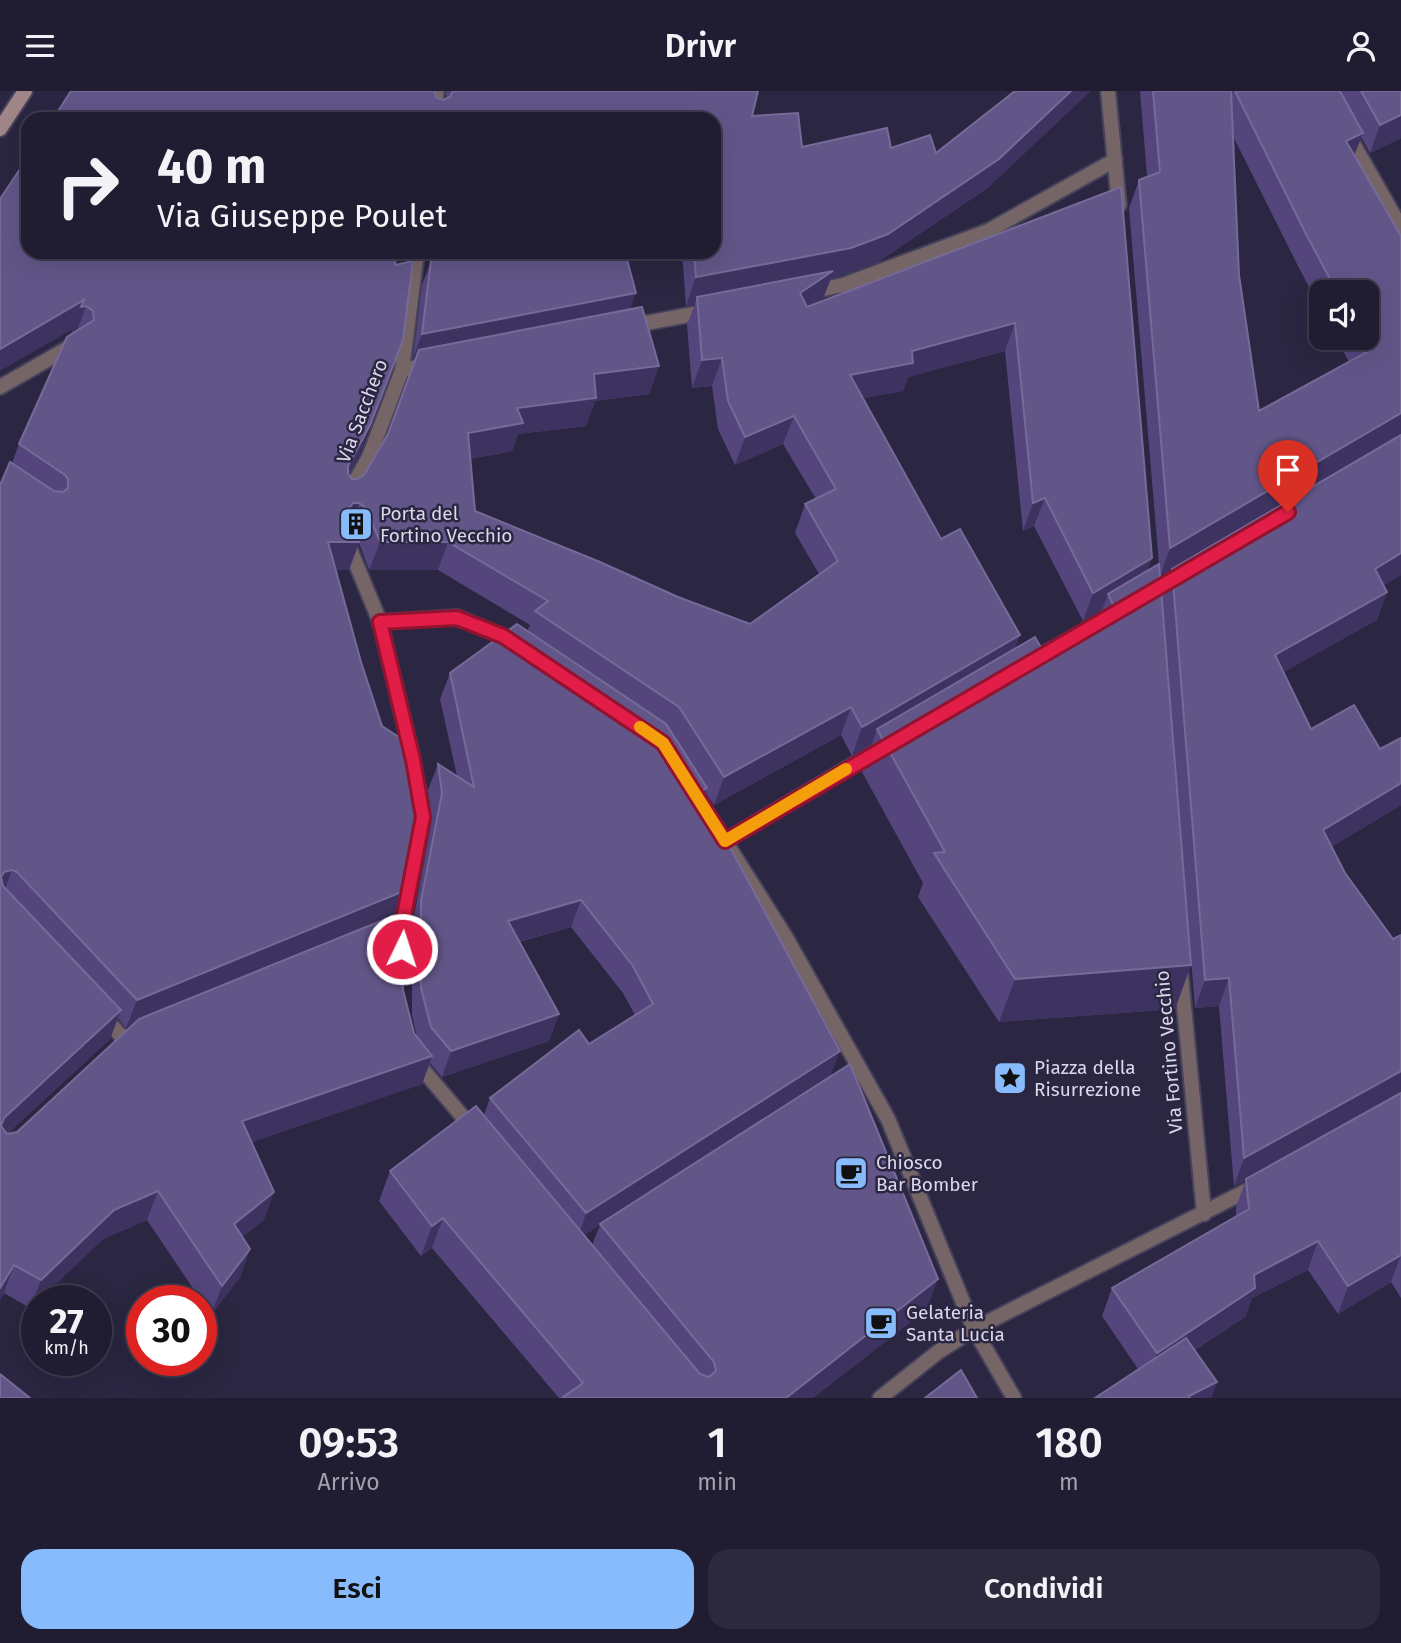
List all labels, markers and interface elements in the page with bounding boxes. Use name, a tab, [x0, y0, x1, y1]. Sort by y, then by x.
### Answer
icon: menu	[21, 27, 59, 65]
text: Drivr	[665, 27, 736, 65]
icon: person	[1342, 27, 1380, 65]
text: 40 m	[157, 137, 266, 196]
icon: right	[42, 140, 133, 231]
text: Via Giuseppe Poulet	[157, 197, 447, 235]
map controls	[1309, 280, 1379, 350]
button: sound	[1309, 280, 1379, 350]
street label: Via Sacchero	[332, 356, 392, 466]
pin	[1258, 440, 1318, 512]
icon: arrive	[1269, 451, 1307, 489]
place label: Porta del Fortino Vecchio	[380, 502, 512, 547]
building icon: Porta del Fortino Vecchio	[337, 505, 375, 543]
position arrow	[365, 912, 439, 986]
street label: Via Fortino Vecchio	[1150, 969, 1188, 1135]
place label: Piazza della Risurrezione	[1034, 1056, 1141, 1101]
place icon: Piazza della Risurrezione	[991, 1059, 1029, 1097]
place label: Chiosco Bar Bomber	[876, 1151, 979, 1196]
cafe icon: Chiosco Bar Bomber	[832, 1154, 870, 1192]
speed limit sign: 30	[126, 1285, 217, 1376]
text: 27	[49, 1300, 84, 1342]
place label: Gelateria Santa Lucia	[906, 1301, 1005, 1346]
cafe icon: Gelateria Santa Lucia	[862, 1304, 900, 1342]
text: km/h	[44, 1337, 89, 1359]
text: 09:53	[298, 1418, 399, 1468]
text: 1	[708, 1418, 727, 1468]
text: 180	[1035, 1418, 1103, 1468]
text: Arrivo	[318, 1468, 380, 1496]
text: min	[697, 1468, 737, 1496]
text: m	[1059, 1468, 1079, 1496]
button: Esci	[21, 1549, 694, 1629]
button: Condividi	[708, 1549, 1380, 1629]

